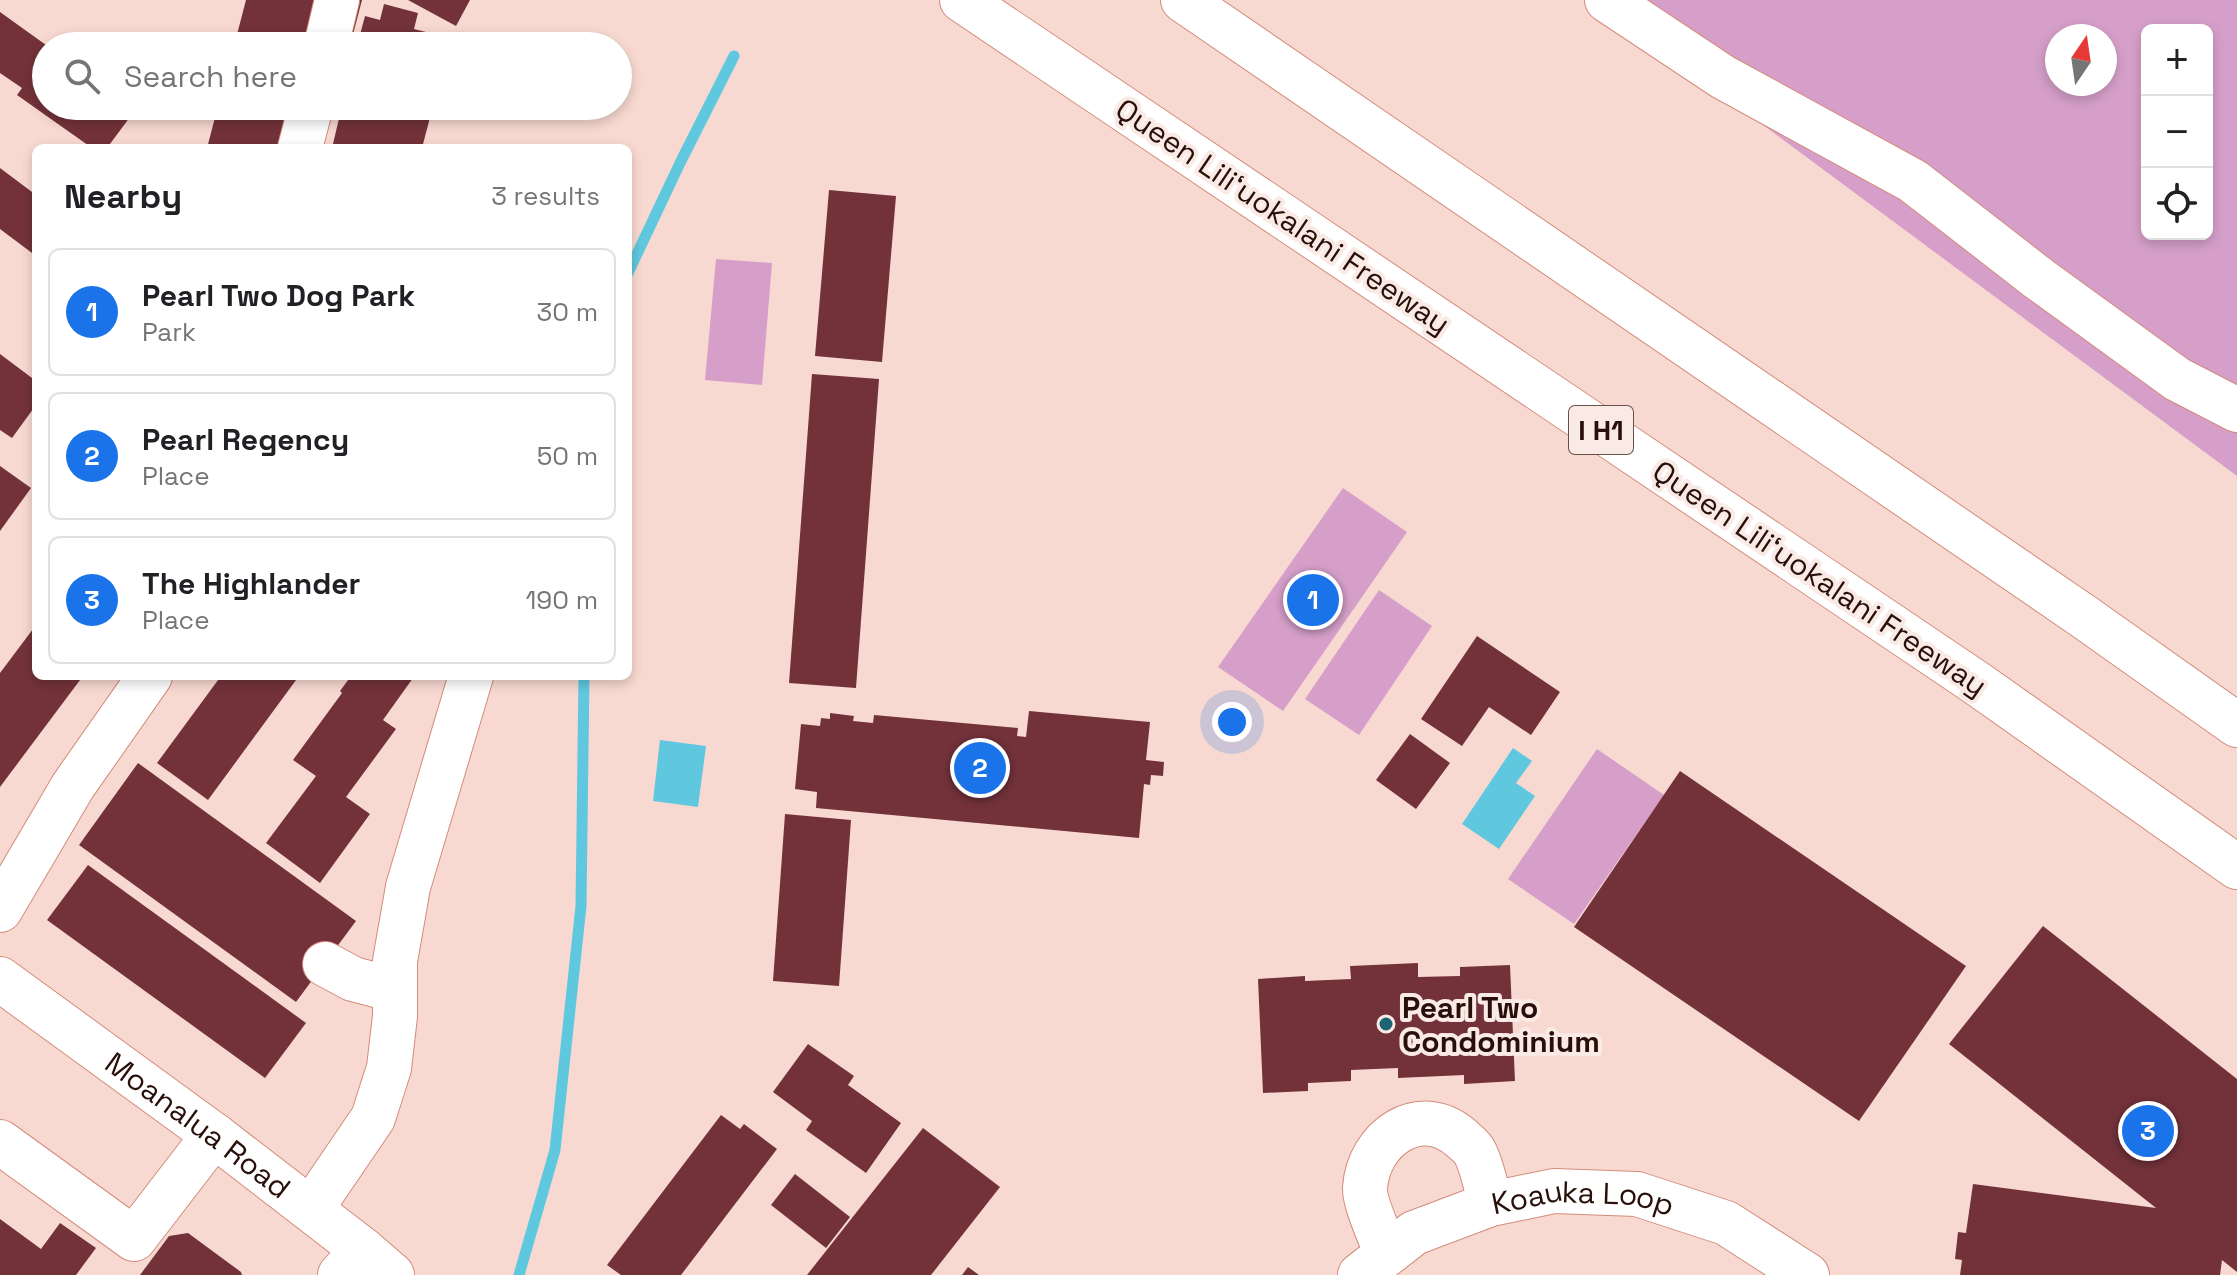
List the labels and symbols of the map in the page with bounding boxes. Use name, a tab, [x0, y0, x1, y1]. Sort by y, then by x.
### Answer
north arrow	[2045, 24, 2117, 96]
street label: Queen Liliʻuokalani Freeway	[1108, 89, 1458, 343]
road number: I H1	[1569, 406, 1633, 454]
street label: Queen Liliʻuokalani Freeway	[1645, 451, 1995, 705]
pin: 1	[1287, 570, 1339, 630]
your location	[1212, 702, 1252, 742]
pin: 2	[954, 738, 1006, 798]
place label: Pearl Two Condominium	[1402, 988, 1600, 1061]
marker: Pearl Two Condominium	[1377, 1015, 1395, 1033]
street label: Moanalua Road	[98, 1043, 299, 1207]
pin: 3	[2122, 1101, 2174, 1161]
street label: Koauka Loop	[1488, 1170, 1680, 1224]

